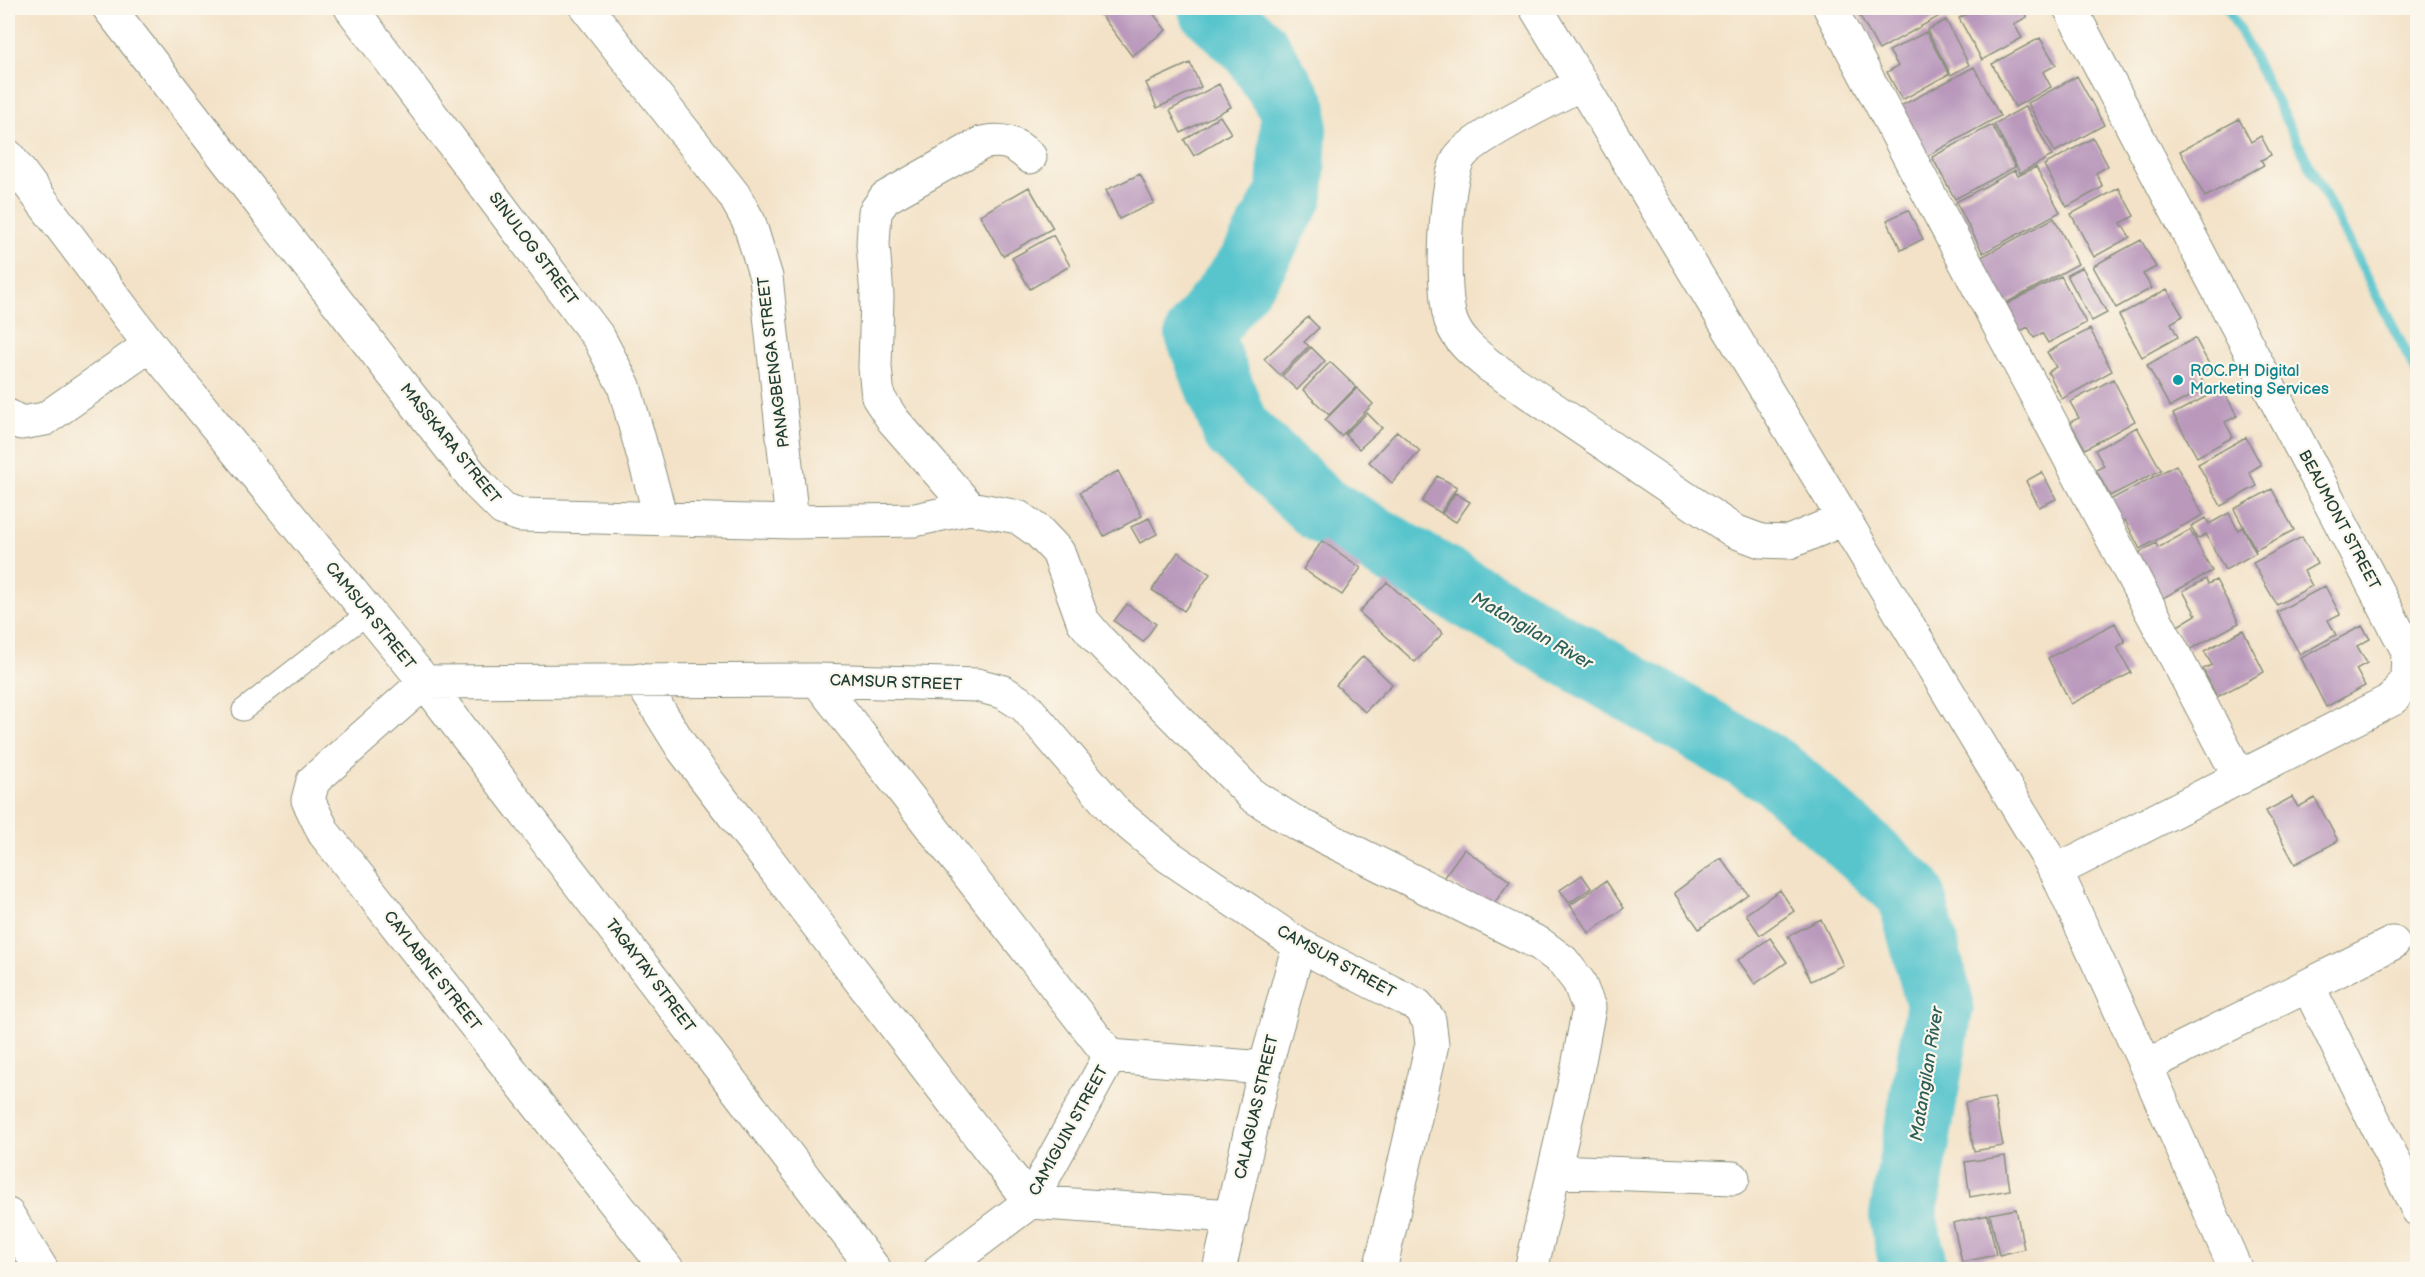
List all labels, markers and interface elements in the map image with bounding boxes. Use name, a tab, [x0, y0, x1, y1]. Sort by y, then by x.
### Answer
street label: SINULOG STREET	[484, 189, 582, 309]
street label: PANAGBENGA STREET	[754, 275, 794, 449]
place label: ROC.PH Digital Marketing Services	[2190, 362, 2329, 399]
marker: ROC.PH Digital Marketing Services	[2171, 373, 2185, 387]
street label: MASSKARA STREET	[396, 380, 505, 508]
street label: BEAUMONT STREET	[2294, 447, 2384, 593]
street label: CAMSUR STREET	[321, 558, 419, 674]
water label: Matangilan River	[1468, 588, 1597, 675]
street label: CAMSUR STREET	[829, 671, 963, 695]
street label: CAYLABNE STREET	[379, 907, 485, 1035]
street label: TAGAYTAY STREET	[601, 915, 699, 1037]
street label: CAMSUR STREET	[1273, 921, 1399, 1003]
water label: Matangilan River	[1906, 1004, 1948, 1143]
street label: CALAGUAS STREET	[1231, 1033, 1283, 1181]
street label: CAMIGUIN STREET	[1025, 1062, 1113, 1199]

